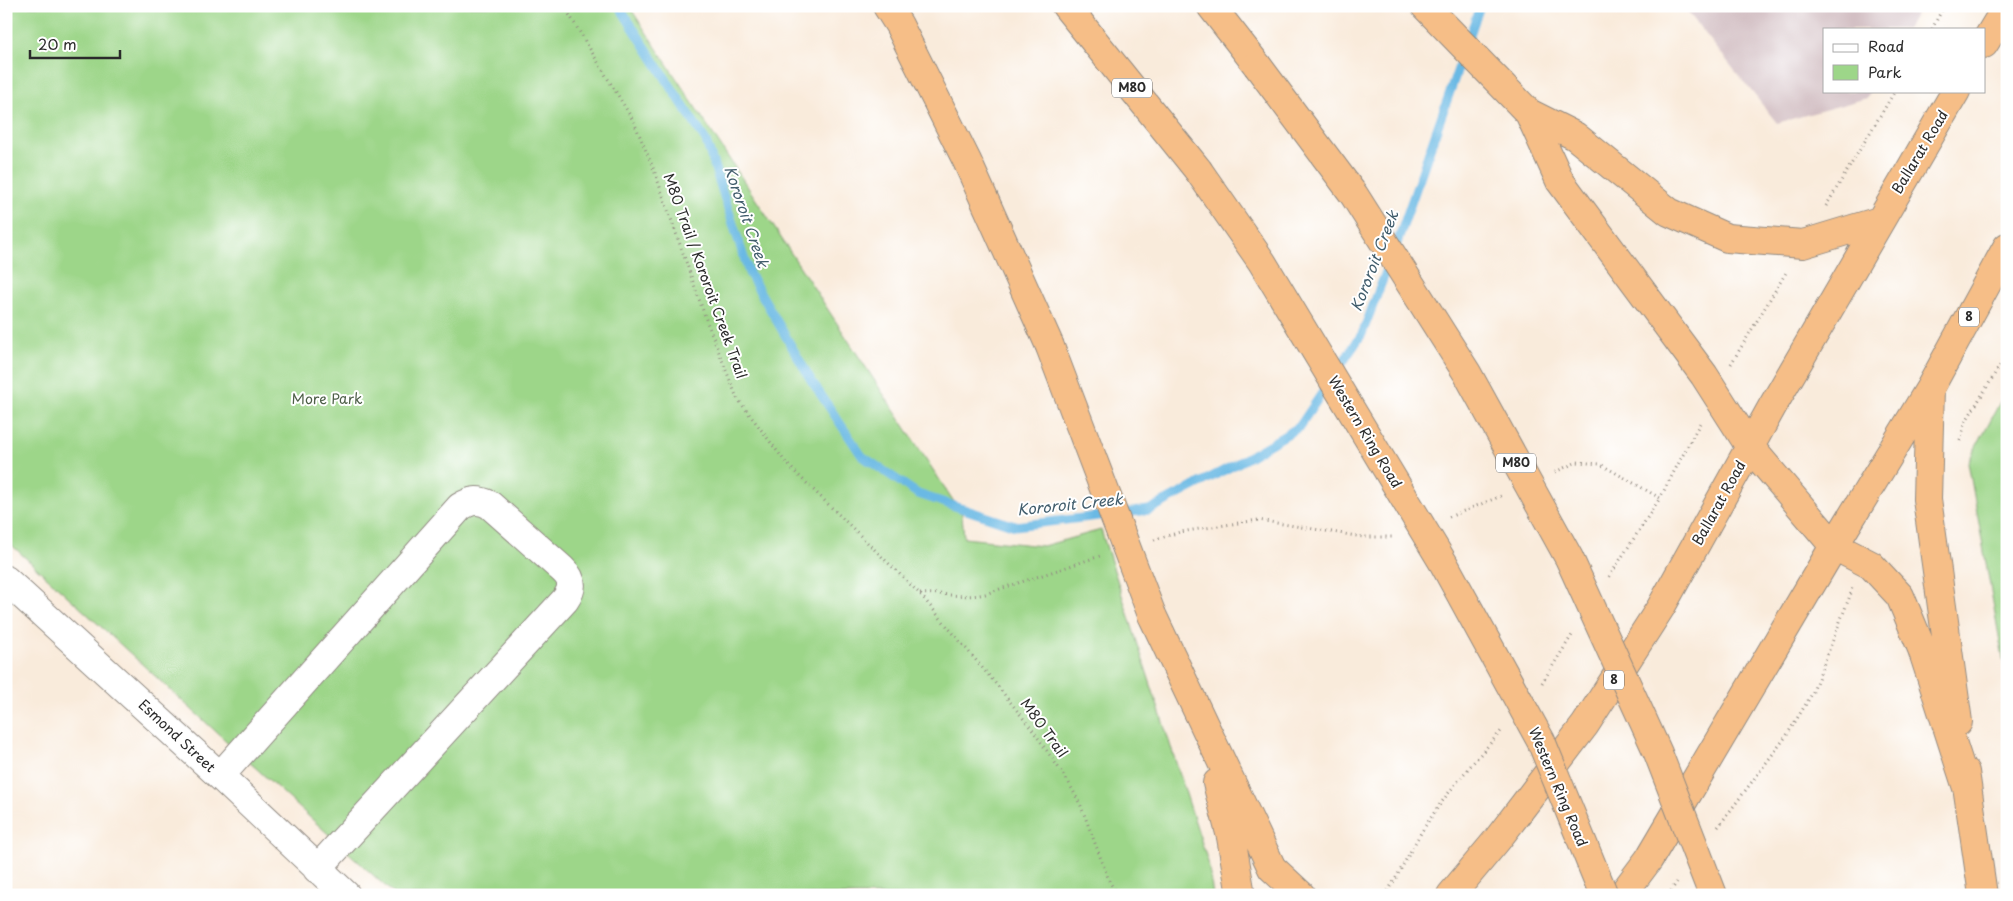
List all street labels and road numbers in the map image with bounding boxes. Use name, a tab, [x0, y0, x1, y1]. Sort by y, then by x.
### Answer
road number: M80	[1112, 78, 1152, 98]
street label: Ballarat Road	[1886, 106, 1953, 198]
street label: M80 Trail / Kororoit Creek Trail	[658, 170, 752, 381]
road number: 8	[1959, 308, 1979, 326]
street label: Western Ring Road	[1323, 372, 1407, 492]
road number: M80	[1496, 453, 1536, 472]
street label: Ballarat Road	[1687, 456, 1751, 549]
road number: 8	[1604, 670, 1624, 690]
street label: Esmond Street	[134, 694, 221, 777]
street label: M80 Trail	[1016, 694, 1073, 762]
street label: Western Ring Road	[1524, 724, 1593, 850]

